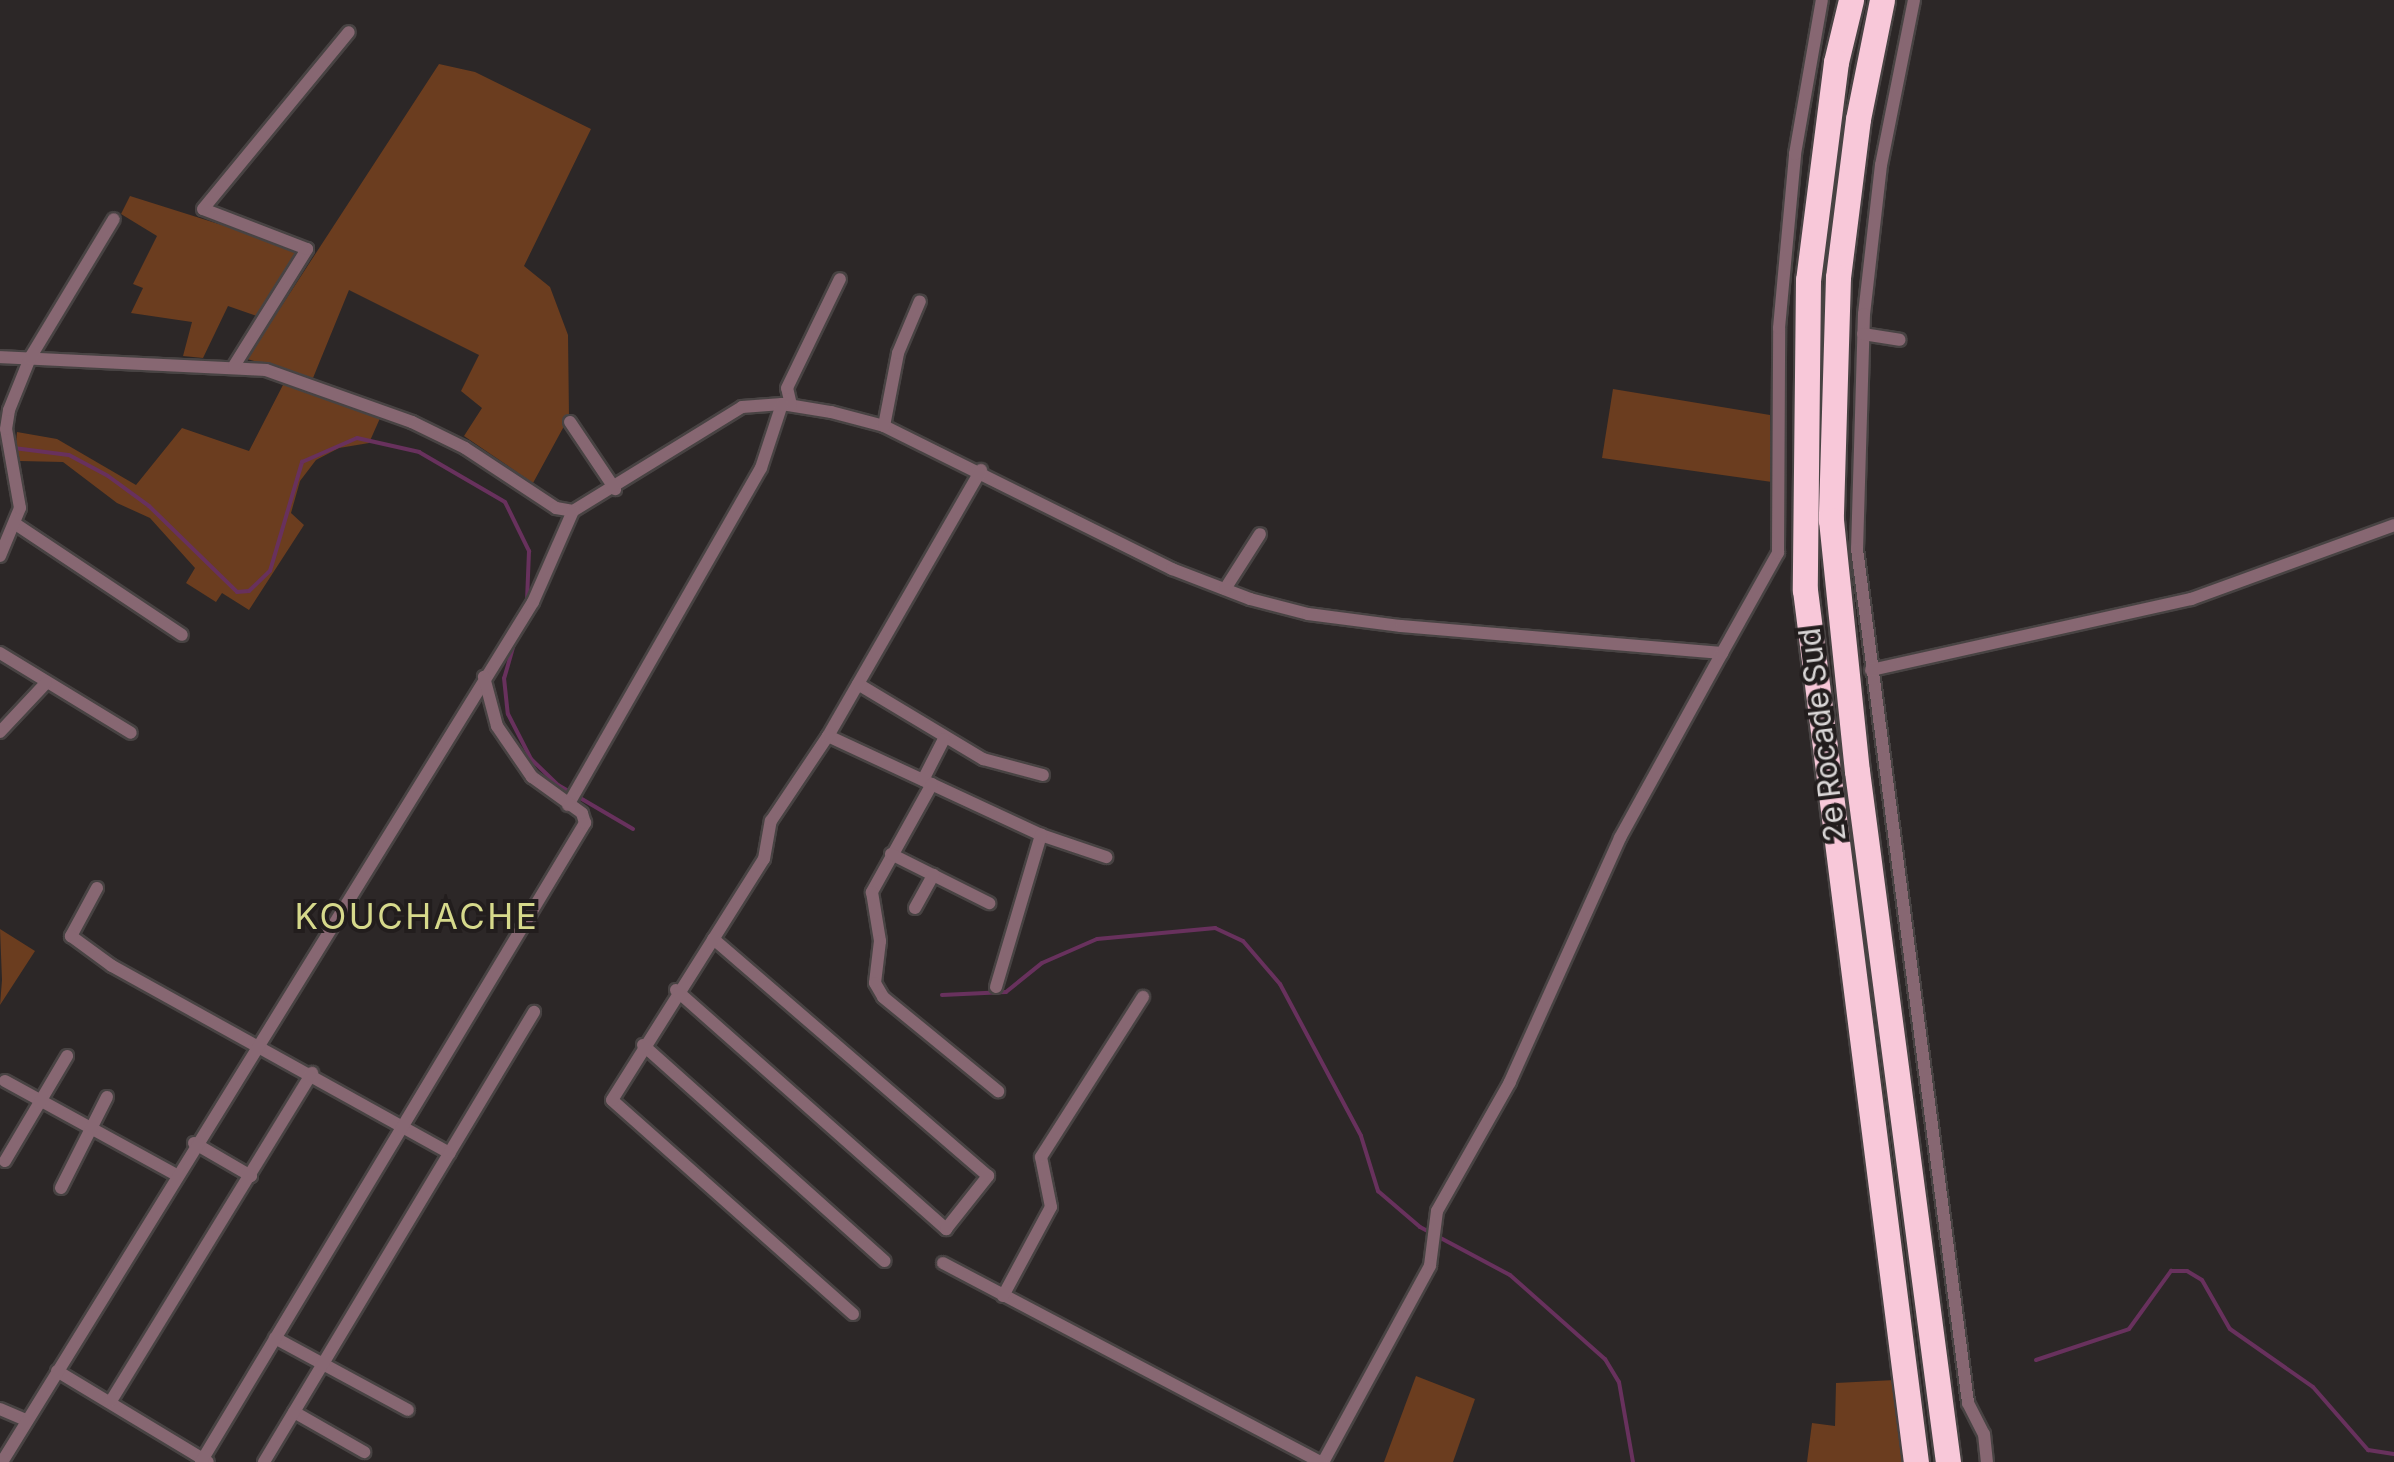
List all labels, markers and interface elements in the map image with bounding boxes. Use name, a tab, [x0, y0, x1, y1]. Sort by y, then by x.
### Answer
street label: 2e Rocade Sud	[1791, 626, 1853, 844]
district label: KOUCHACHE	[295, 895, 539, 937]

